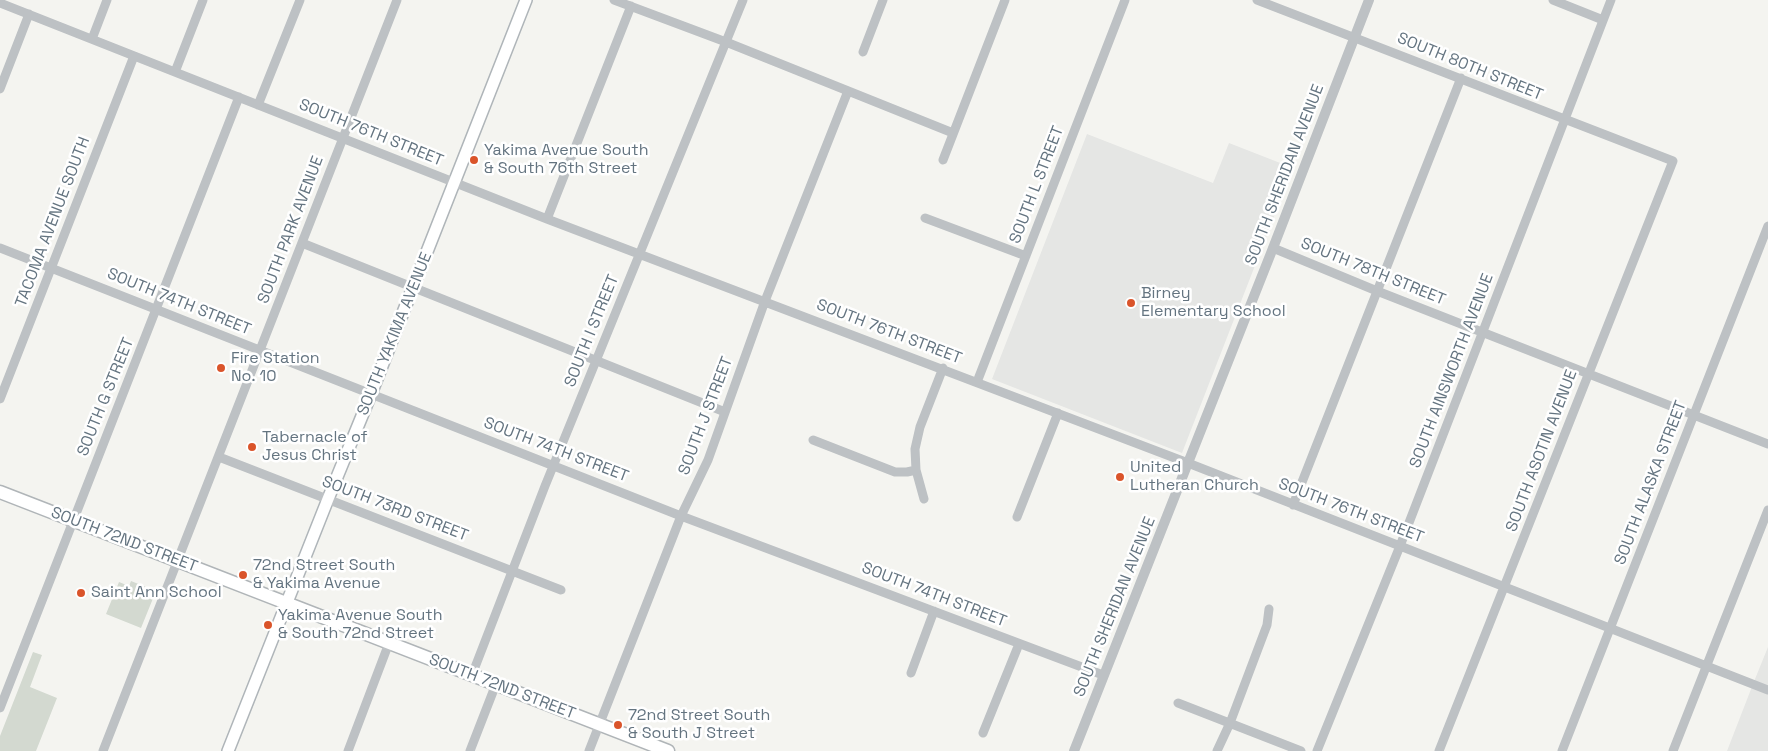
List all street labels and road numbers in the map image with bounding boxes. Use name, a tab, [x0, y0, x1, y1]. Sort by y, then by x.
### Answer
street label: SOUTH 80TH STREET	[1394, 29, 1546, 105]
street label: SOUTH SHERIDAN AVENUE	[1242, 82, 1328, 268]
street label: SOUTH 76TH STREET	[296, 95, 446, 171]
street label: SOUTH L STREET	[1006, 124, 1068, 246]
street label: TACOMA AVENUE SOUTH	[12, 134, 94, 310]
street label: SOUTH PARK AVENUE	[254, 154, 328, 306]
street label: SOUTH 78TH STREET	[1298, 234, 1448, 310]
street label: SOUTH YAKIMA AVENUE	[354, 250, 436, 418]
street label: SOUTH 74TH STREET	[104, 264, 254, 340]
street label: SOUTH AINSWORTH AVENUE	[1406, 271, 1498, 471]
street label: SOUTH I STREET	[561, 272, 623, 390]
street label: SOUTH 76TH STREET	[814, 295, 964, 369]
street label: SOUTH G STREET	[73, 335, 139, 459]
street label: SOUTH J STREET	[675, 354, 737, 478]
street label: SOUTH ASOTIN AVENUE	[1502, 367, 1582, 535]
street label: SOUTH ALASKA STREET	[1611, 398, 1691, 568]
street label: SOUTH 74TH STREET	[481, 414, 631, 486]
street label: SOUTH 73RD STREET	[319, 472, 471, 546]
street label: SOUTH 76TH STREET	[1276, 474, 1426, 548]
street label: SOUTH 72ND STREET	[48, 503, 200, 577]
street label: SOUTH SHERIDAN AVENUE	[1070, 514, 1160, 700]
street label: SOUTH 74TH STREET	[859, 559, 1009, 631]
street label: SOUTH 72ND STREET	[426, 650, 578, 724]

